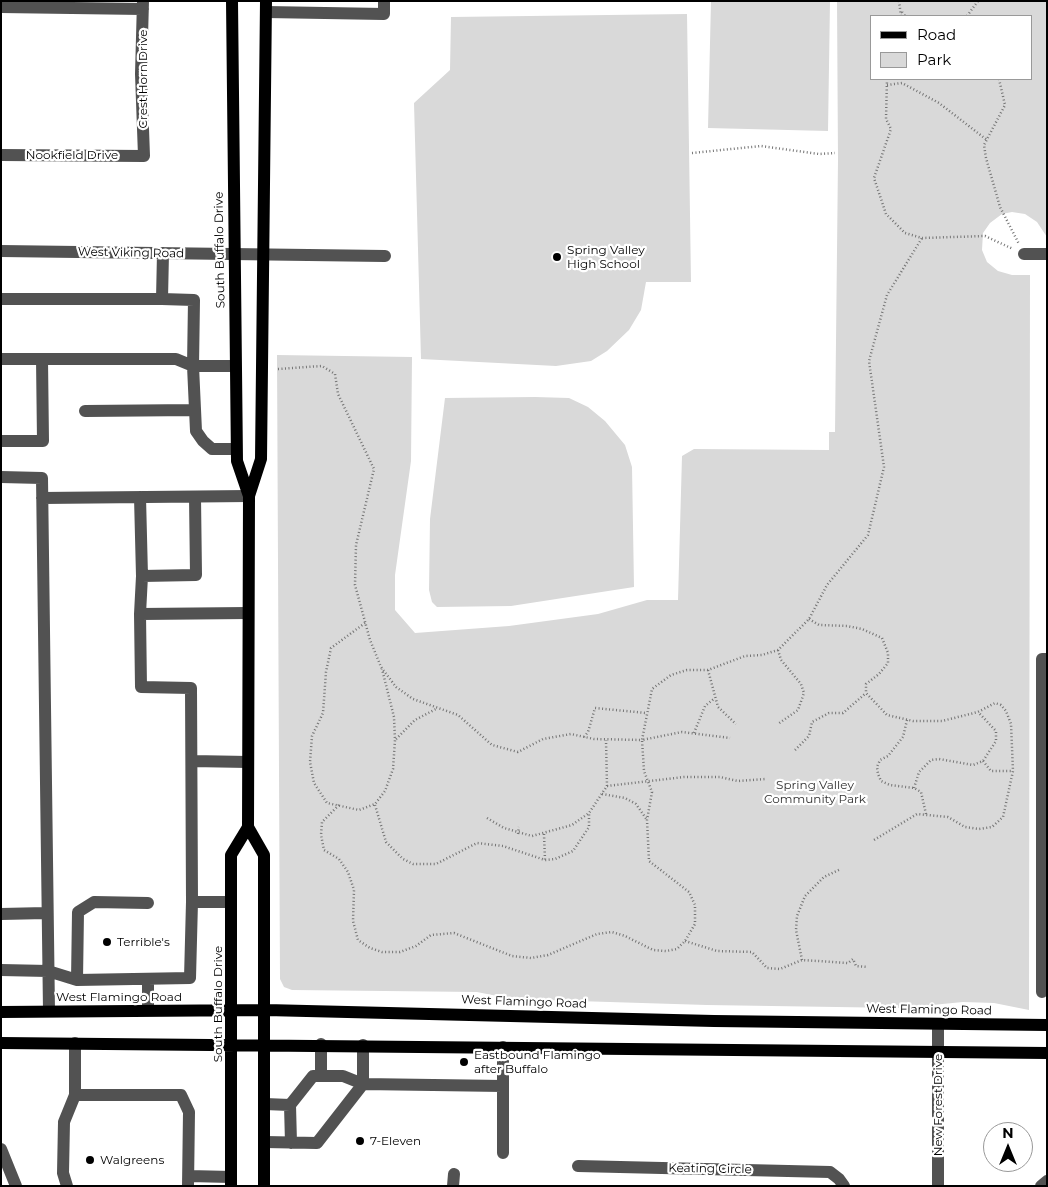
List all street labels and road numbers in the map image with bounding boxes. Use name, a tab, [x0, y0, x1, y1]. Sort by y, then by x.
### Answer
street label: Crest Horn Drive	[136, 30, 150, 128]
street label: Nookfield Drive	[26, 148, 118, 162]
street label: South Buffalo Drive	[212, 192, 228, 308]
street label: West Viking Road	[78, 245, 184, 261]
street label: South Buffalo Drive	[211, 946, 225, 1062]
street label: West Flamingo Road	[56, 990, 182, 1004]
street label: West Flamingo Road	[461, 993, 587, 1011]
street label: West Flamingo Road	[866, 1002, 992, 1018]
street label: New Forest Drive	[931, 1054, 945, 1156]
street label: Keating Circle	[668, 1161, 752, 1177]

